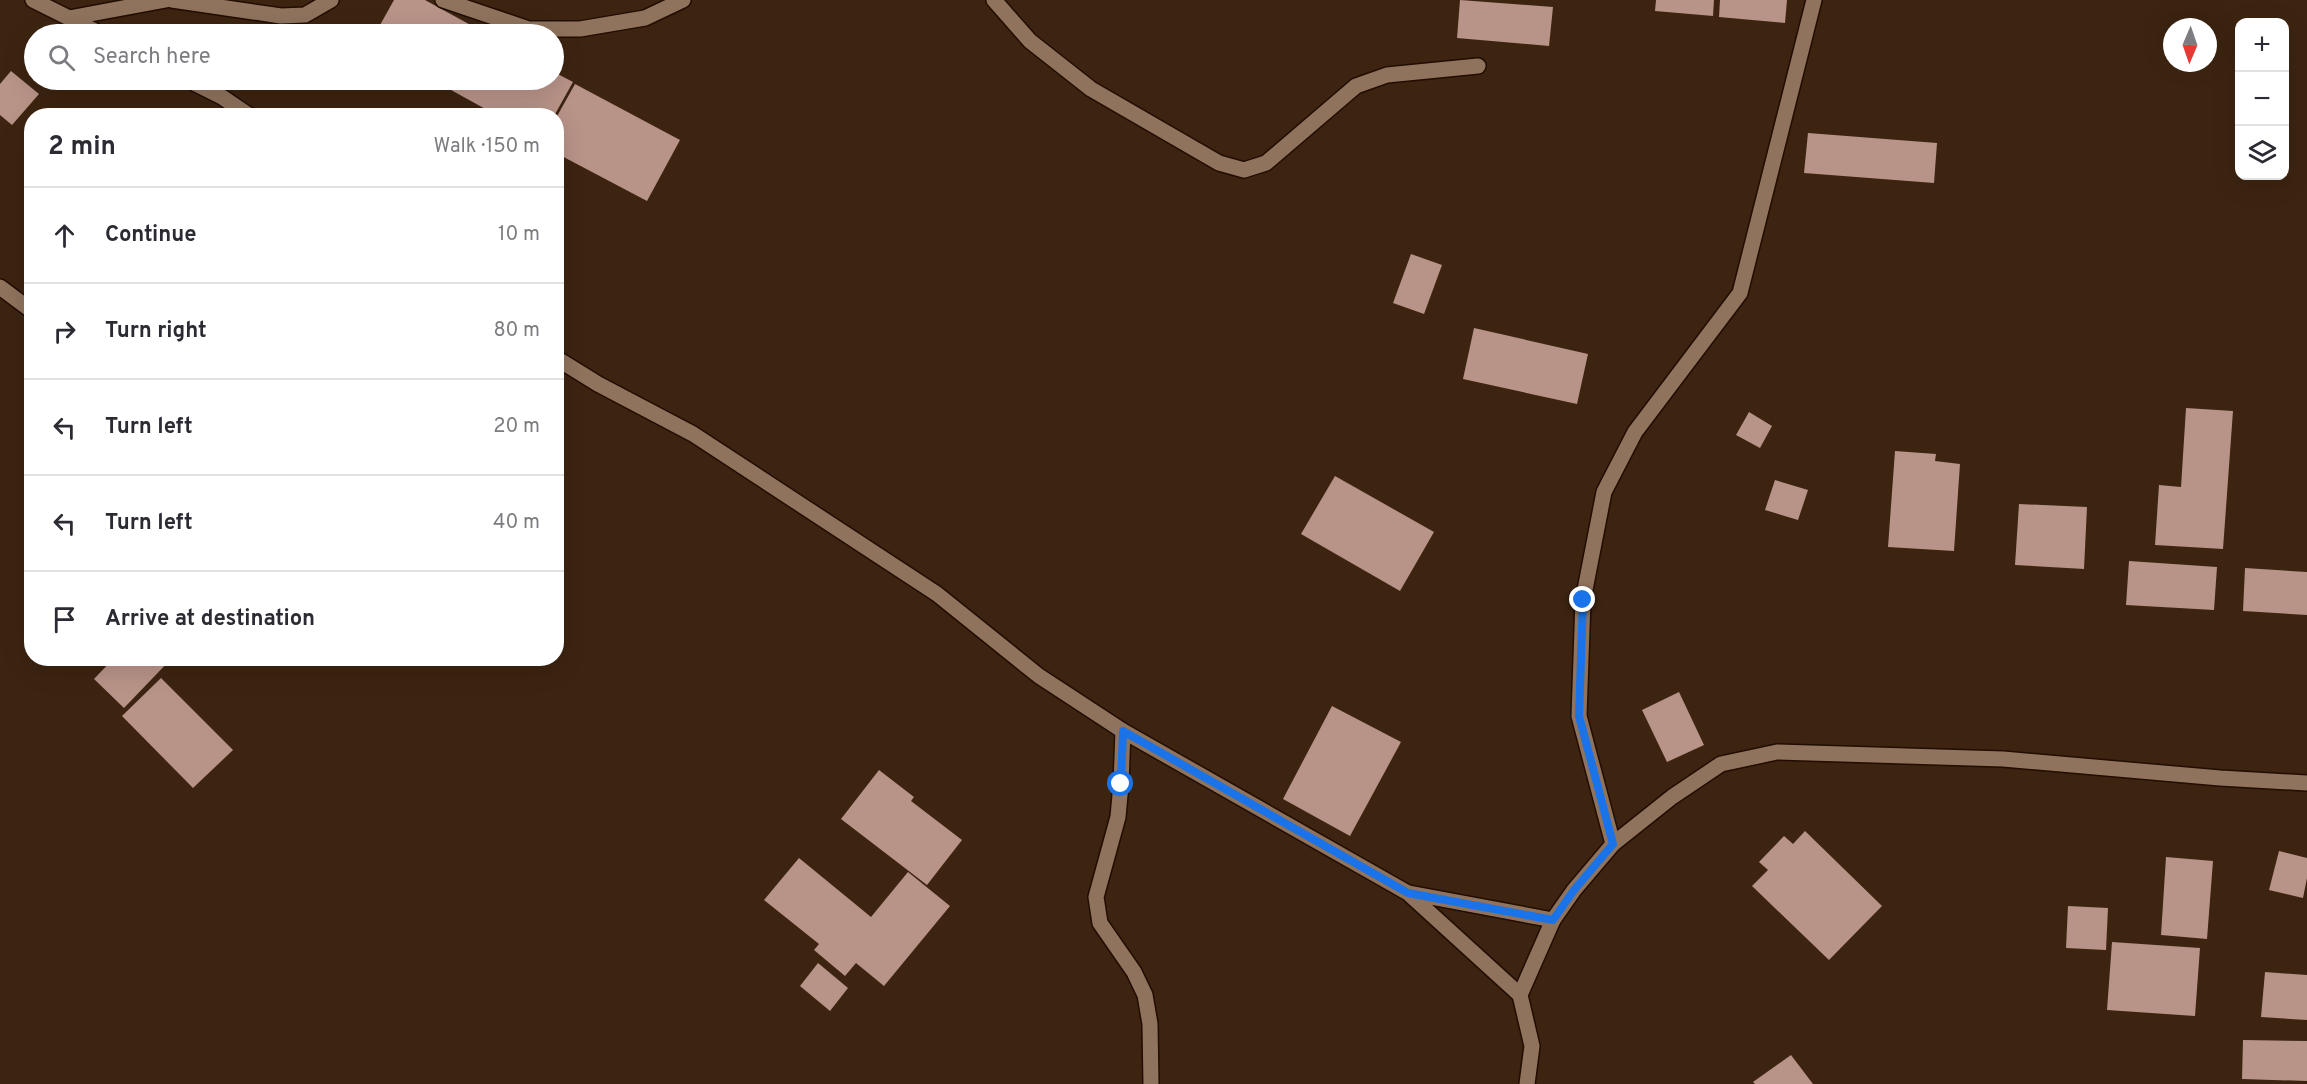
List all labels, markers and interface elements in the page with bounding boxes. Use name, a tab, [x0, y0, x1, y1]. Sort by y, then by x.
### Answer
north arrow	[2163, 18, 2217, 72]
map controls	[2235, 18, 2289, 180]
button: +	[2235, 18, 2289, 72]
search box	[24, 24, 564, 90]
icon: search	[45, 41, 78, 74]
text: Search here	[93, 44, 211, 71]
button: −	[2235, 72, 2289, 126]
button: layers	[2235, 126, 2289, 180]
text: 2 min	[48, 131, 116, 164]
text: Walk · 150 m	[434, 134, 540, 160]
icon: ahead	[48, 219, 81, 252]
text: Continue	[105, 222, 196, 249]
text: 10 m	[498, 222, 540, 248]
icon: right	[48, 315, 81, 348]
text: Turn right	[105, 318, 207, 345]
text: 80 m	[494, 318, 540, 344]
icon: left	[48, 411, 81, 444]
text: Turn left	[105, 414, 193, 441]
text: 20 m	[493, 414, 540, 440]
icon: left	[48, 507, 81, 540]
text: Turn left	[105, 510, 193, 537]
text: 40 m	[493, 510, 540, 536]
route end	[1569, 586, 1595, 612]
icon: arrive	[48, 603, 81, 636]
text: Arrive at destination	[105, 606, 315, 633]
route start	[1107, 770, 1133, 796]

